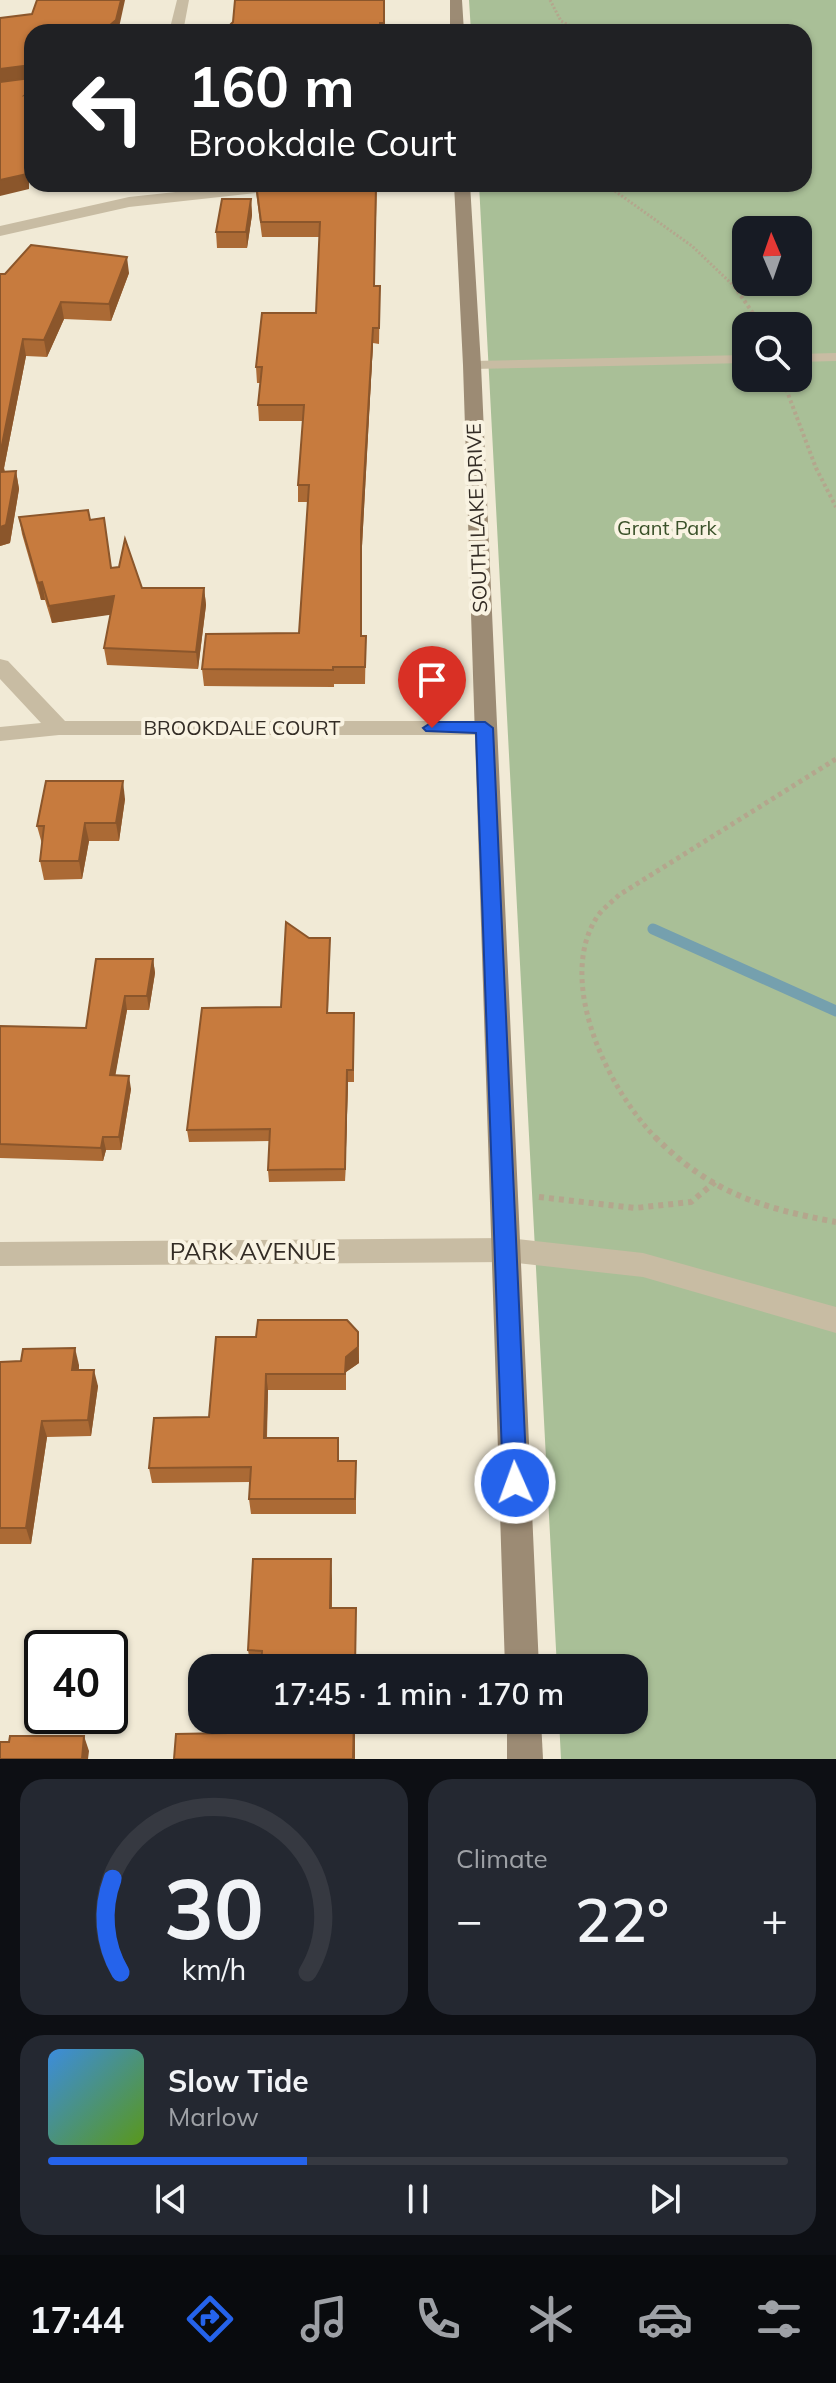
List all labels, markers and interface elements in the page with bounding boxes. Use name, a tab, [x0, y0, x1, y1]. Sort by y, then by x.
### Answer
text: 160 m	[188, 51, 355, 121]
icon: left	[56, 56, 160, 160]
text: Brookdale Court	[188, 120, 457, 165]
north arrow	[732, 216, 812, 296]
map controls	[732, 216, 812, 392]
button: search	[732, 312, 812, 392]
street label: SOUTH LAKE DRIVE	[461, 423, 492, 613]
park label: Grant Park	[617, 515, 718, 540]
pin	[398, 646, 466, 728]
icon: arrive	[410, 658, 454, 702]
street label: BROOKDALE COURT	[144, 715, 341, 740]
street label: PARK AVENUE	[170, 1236, 336, 1266]
position arrow	[473, 1441, 557, 1525]
speed limit sign: 40	[24, 1630, 128, 1734]
text: 17:45 · 1 min · 170 m	[272, 1675, 564, 1713]
text: Climate	[456, 1842, 548, 1875]
text: 30	[164, 1855, 264, 1960]
text: 22°	[575, 1882, 669, 1957]
text: −	[456, 1892, 482, 1947]
text: +	[762, 1892, 788, 1947]
text: km/h	[182, 1951, 246, 1987]
text: Slow Tide	[168, 2062, 309, 2100]
text: Marlow	[168, 2100, 259, 2133]
icon: previous	[149, 2177, 193, 2221]
icon: pause	[396, 2177, 440, 2221]
icon: next	[643, 2177, 687, 2221]
icon: directions	[182, 2291, 238, 2347]
icon: music	[296, 2291, 352, 2347]
icon: phone	[410, 2291, 466, 2347]
icon: climate	[523, 2291, 579, 2347]
icon: car	[637, 2291, 693, 2347]
icon: filters	[751, 2291, 807, 2347]
text: 17:44	[29, 2297, 124, 2342]

